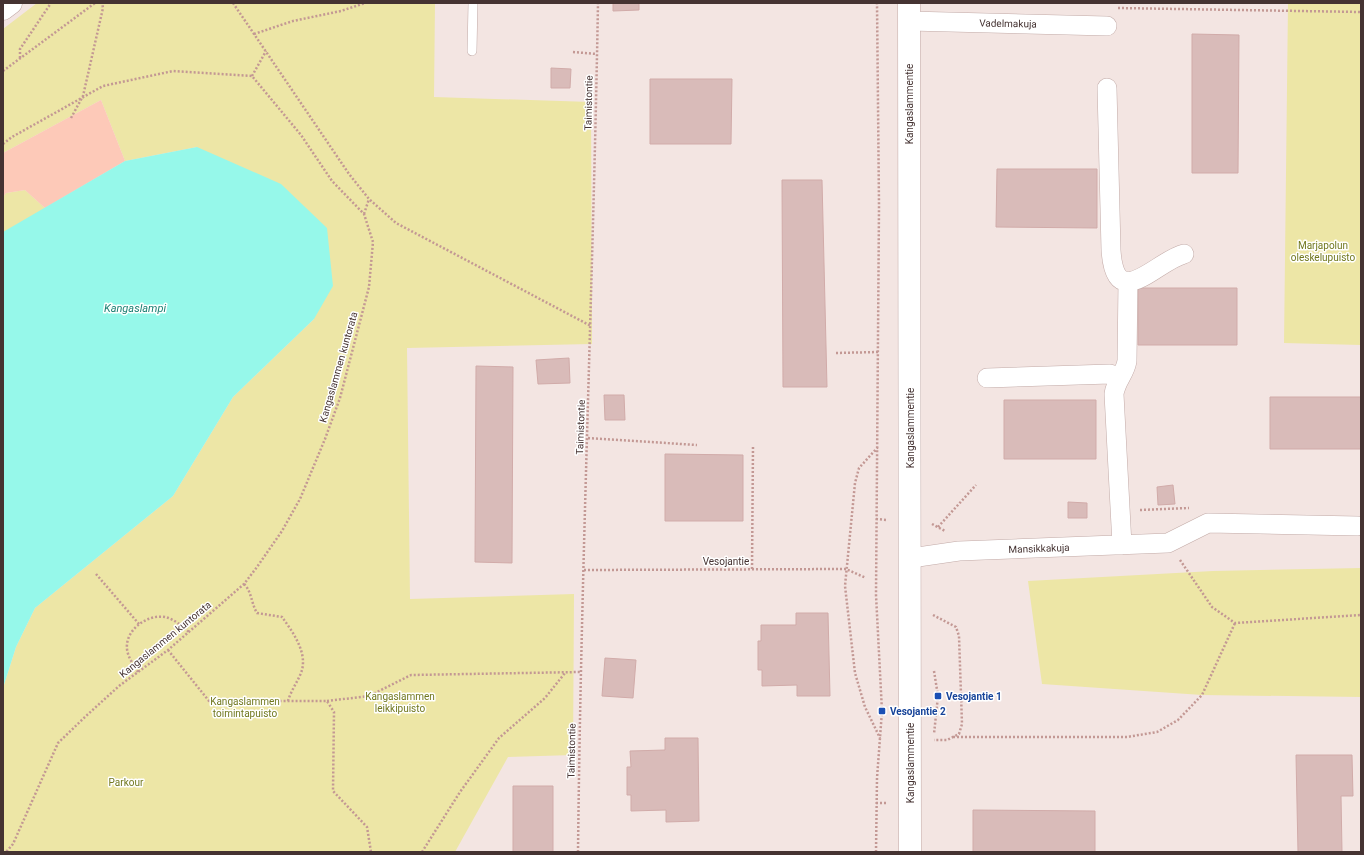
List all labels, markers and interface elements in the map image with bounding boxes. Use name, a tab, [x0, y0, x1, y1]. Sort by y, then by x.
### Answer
street label: Vadelmakuja	[979, 17, 1037, 30]
street label: Kangaslammentie	[904, 64, 915, 144]
street label: Taimistontie	[583, 75, 594, 131]
park label: Marjapolun oleskelupuisto	[1291, 240, 1356, 263]
water label: Kangaslampi	[104, 302, 166, 315]
street label: Kangaslammen kuntorata	[317, 311, 360, 424]
street label: Kangaslammentie	[905, 388, 916, 468]
street label: Taimistontie	[574, 399, 587, 455]
street label: Mansikkakuja	[1008, 542, 1070, 555]
street label: Vesojantie	[703, 556, 749, 567]
street label: Kangaslammen kuntorata	[117, 599, 213, 680]
park label: Kangaslammen leikkipuisto	[365, 691, 435, 714]
marker: Vesojantie 1	[933, 691, 943, 701]
place label: Vesojantie 1	[946, 691, 1002, 702]
park label: Kangaslammen toimintapuisto	[210, 696, 280, 719]
marker: Vesojantie 2	[877, 706, 887, 716]
place label: Vesojantie 2	[890, 706, 946, 717]
street label: Taimistontie	[566, 723, 577, 779]
street label: Kangaslammentie	[905, 723, 916, 803]
park label: Parkour	[109, 777, 144, 788]

